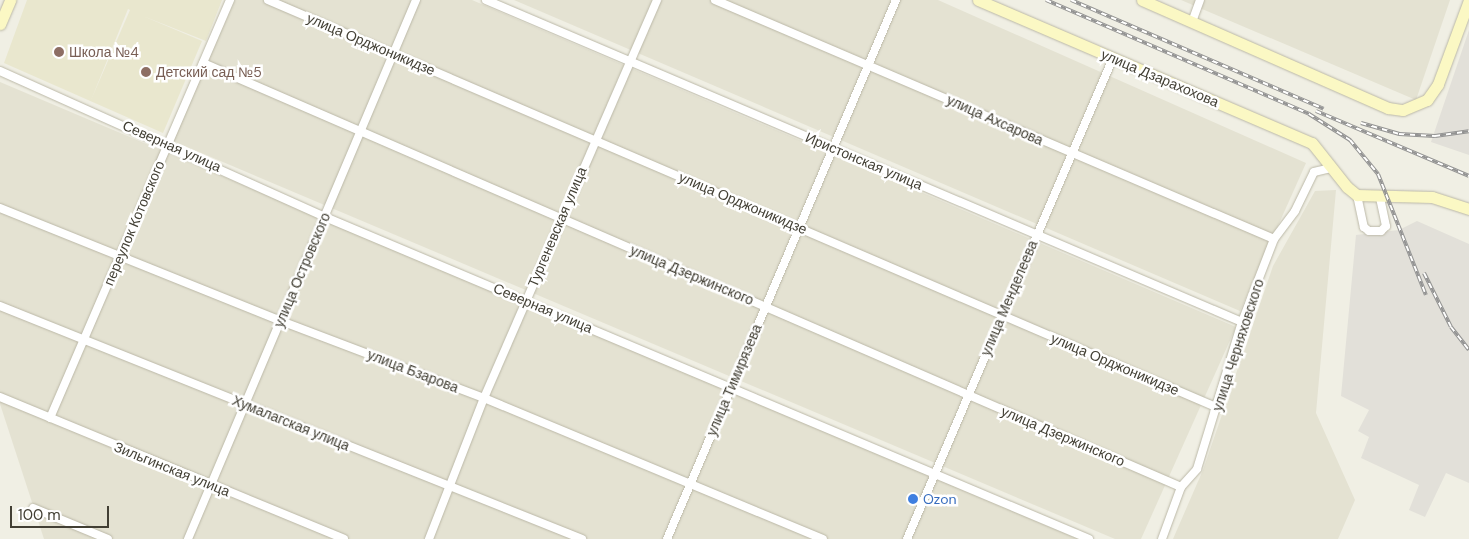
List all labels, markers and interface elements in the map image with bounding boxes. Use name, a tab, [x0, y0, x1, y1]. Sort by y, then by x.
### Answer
street label: улица Орджоникидзе	[304, 9, 438, 79]
place label: Школа №4	[69, 44, 139, 60]
marker: Школа №4	[53, 46, 65, 58]
street label: улица Дзарахохова	[1099, 46, 1221, 110]
place label: Детский сад №5	[156, 64, 262, 80]
marker: Детский сад №5	[140, 66, 152, 78]
street label: улица Ахсарова	[944, 91, 1046, 149]
street label: Северная улица	[120, 117, 224, 175]
street label: Иристонская улица	[803, 129, 925, 193]
street label: переулок Котовского	[100, 158, 168, 288]
street label: Тургеневская улица	[524, 164, 590, 290]
street label: улица Орджоникидзе	[676, 168, 810, 238]
street label: улица Островского	[270, 210, 334, 330]
street label: улица Менделеева	[977, 238, 1041, 358]
street label: улица Дзержинского	[628, 241, 756, 309]
street label: улица Черняховского	[1209, 277, 1267, 413]
street label: Северная улица	[491, 280, 595, 336]
street label: улица Тимирязева	[703, 322, 765, 438]
street label: улица Орджоникидзе	[1048, 329, 1182, 399]
street label: улица Бзарова	[365, 346, 461, 396]
street label: Хумалагская улица	[230, 392, 352, 454]
street label: улица Дзержинского	[999, 402, 1127, 470]
street label: Зильгинская улица	[112, 438, 232, 500]
place label: Ozon	[923, 491, 957, 507]
marker: Ozon	[907, 493, 919, 505]
scale bar	[12, 496, 111, 528]
text: 100 m	[18, 505, 61, 525]

